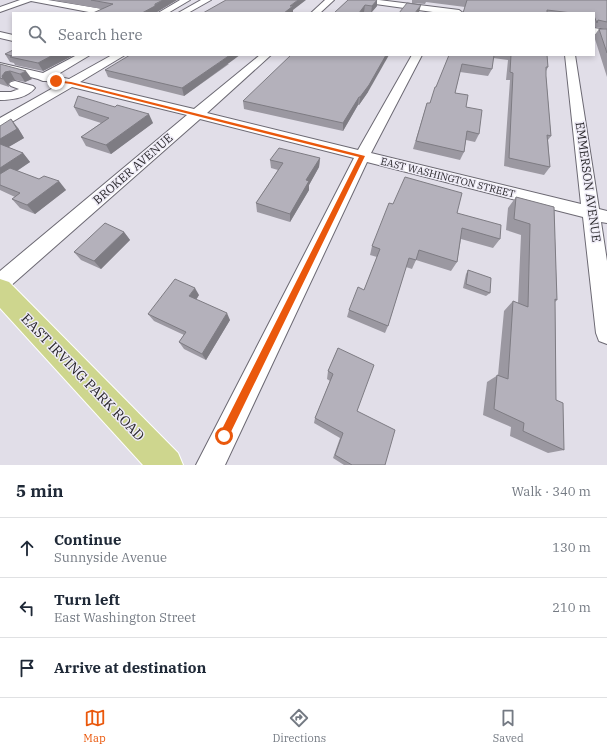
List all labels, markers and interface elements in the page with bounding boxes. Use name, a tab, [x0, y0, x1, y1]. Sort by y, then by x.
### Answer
search box	[12, 12, 595, 56]
icon: search	[26, 23, 48, 45]
text: Search here	[58, 25, 143, 44]
route end	[47, 72, 65, 90]
street label: EMMERSON AVENUE	[573, 121, 604, 243]
street label: BROKER AVENUE	[90, 130, 176, 207]
street label: EAST WASHINGTON STREET	[379, 154, 517, 201]
street label: EAST IRVING PARK ROAD	[17, 310, 149, 444]
route start	[215, 427, 233, 445]
text: 5 min	[16, 480, 64, 502]
text: Walk · 340 m	[512, 483, 591, 500]
text: Continue	[54, 530, 121, 549]
icon: ahead	[16, 537, 38, 559]
text: 130 m	[552, 539, 591, 556]
text: Sunnyside Avenue	[54, 549, 167, 566]
text: Turn left	[54, 590, 120, 609]
icon: left	[16, 597, 38, 619]
text: 210 m	[552, 599, 591, 616]
text: East Washington Street	[54, 609, 196, 626]
icon: arrive	[16, 657, 38, 679]
text: Arrive at destination	[54, 658, 206, 677]
tab: Map	[83, 707, 106, 745]
tab: Directions	[272, 707, 326, 745]
tab: Saved	[493, 707, 524, 745]

